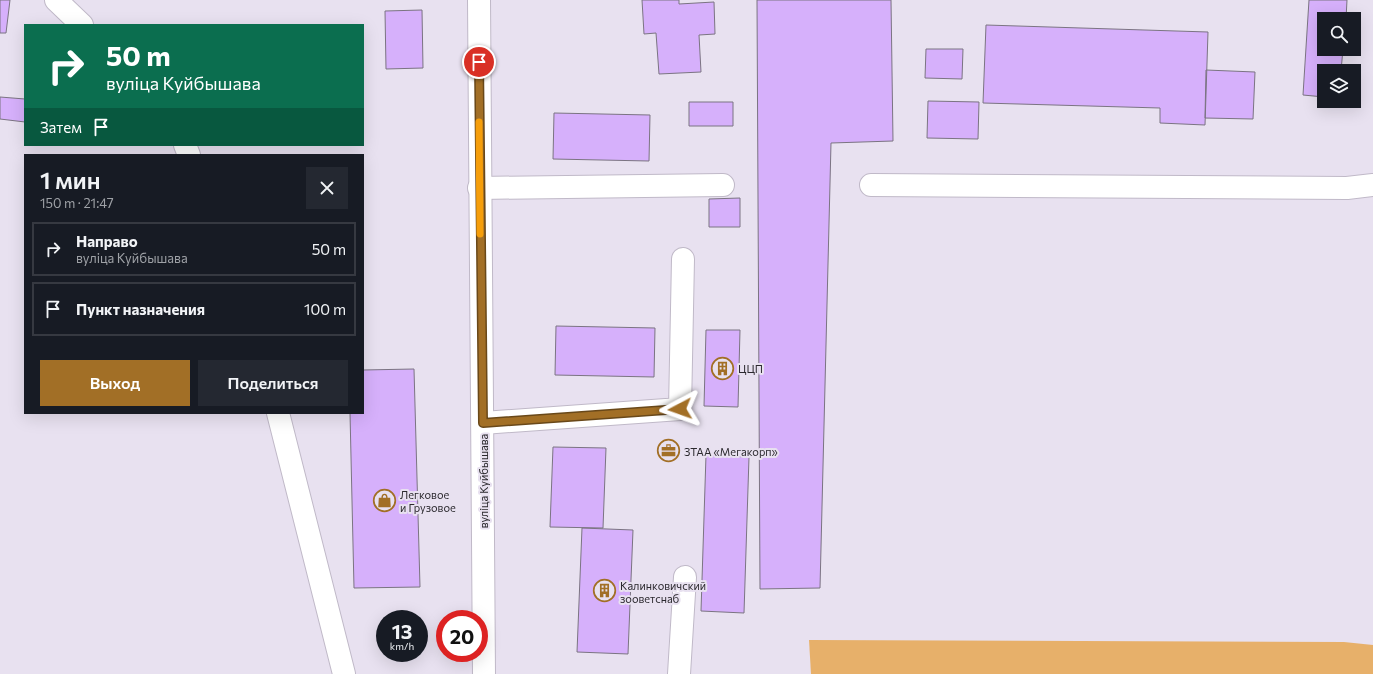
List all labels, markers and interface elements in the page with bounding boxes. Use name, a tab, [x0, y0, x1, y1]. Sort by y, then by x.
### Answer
map controls	[1317, 12, 1361, 108]
button: search	[1317, 12, 1361, 56]
text: 50 m	[106, 38, 171, 72]
icon: right	[40, 40, 92, 92]
pin	[462, 45, 496, 79]
icon: arrive	[468, 51, 490, 73]
button: layers	[1317, 64, 1361, 108]
text: вуліца Куйбышава	[106, 72, 261, 94]
icon: arrive	[90, 116, 112, 138]
text: Затем	[40, 118, 82, 136]
text: 1 мин	[40, 165, 101, 194]
button: close	[306, 167, 348, 209]
text: 150 m · 21:47	[40, 195, 114, 211]
text: Направо	[76, 232, 138, 250]
icon: right	[42, 238, 64, 260]
text: 50 m	[312, 240, 346, 258]
text: вуліца Куйбышава	[76, 250, 188, 266]
icon: arrive	[42, 298, 64, 320]
text: Пункт назначения	[76, 300, 205, 318]
text: 100 m	[304, 300, 346, 318]
building icon: ЦЦП	[709, 355, 735, 381]
button: Выход	[40, 360, 190, 406]
button: Поделиться	[198, 360, 348, 406]
place label: ЦЦП	[738, 362, 763, 375]
position arrow	[659, 388, 701, 430]
street label: вуліца Куйбышава	[477, 434, 490, 528]
office icon: ЗТАА «Мегакорп»	[656, 438, 682, 464]
place label: ЗТАА «Мегакорп»	[684, 445, 778, 458]
shop icon: Легковое и Грузовое	[372, 487, 398, 513]
place label: Легковое и Грузовое	[400, 488, 456, 514]
building icon: Калинковичский зооветснаб	[592, 578, 618, 604]
place label: Калинковичский зооветснаб	[620, 579, 706, 605]
speed limit sign: 20	[436, 610, 488, 662]
text: 13	[392, 619, 412, 643]
text: km/h	[390, 640, 414, 652]

